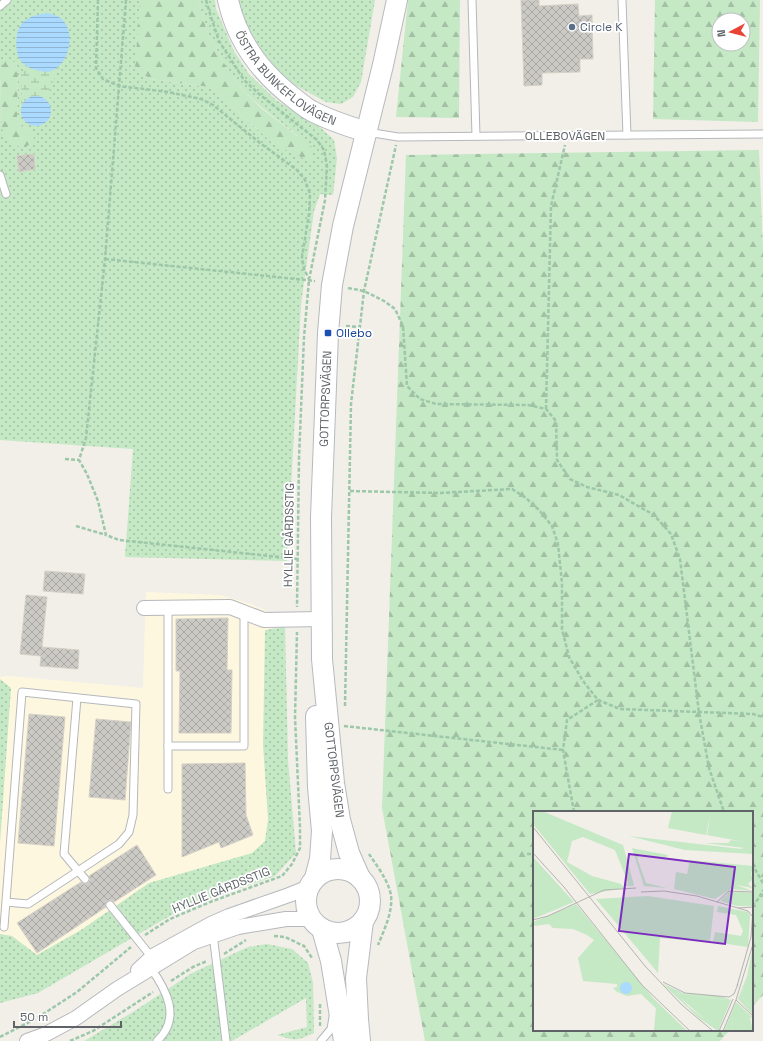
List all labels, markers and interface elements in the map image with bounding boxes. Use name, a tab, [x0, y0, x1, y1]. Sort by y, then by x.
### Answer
north arrow	[711, 12, 751, 52]
place label: Circle K	[580, 19, 623, 35]
marker: Circle K	[567, 22, 577, 32]
street label: ÖSTRA BUNKEFLOVÄGEN	[231, 28, 339, 129]
text: N	[714, 29, 728, 38]
street label: OLLEBOVÄGEN	[525, 128, 605, 144]
place label: Ollebo	[336, 325, 372, 341]
marker: Ollebo	[323, 328, 333, 338]
street label: GOTTORPSVÄGEN	[316, 350, 335, 447]
street label: HYLLIE GÅRDSSTIG	[280, 483, 298, 587]
street label: GOTTORPSVÄGEN	[320, 721, 348, 819]
inset map	[533, 811, 753, 1031]
street label: HYLLIE GÅRDSSTIG	[170, 863, 272, 917]
scale bar	[14, 1003, 121, 1029]
text: 50 m	[20, 1009, 48, 1025]

